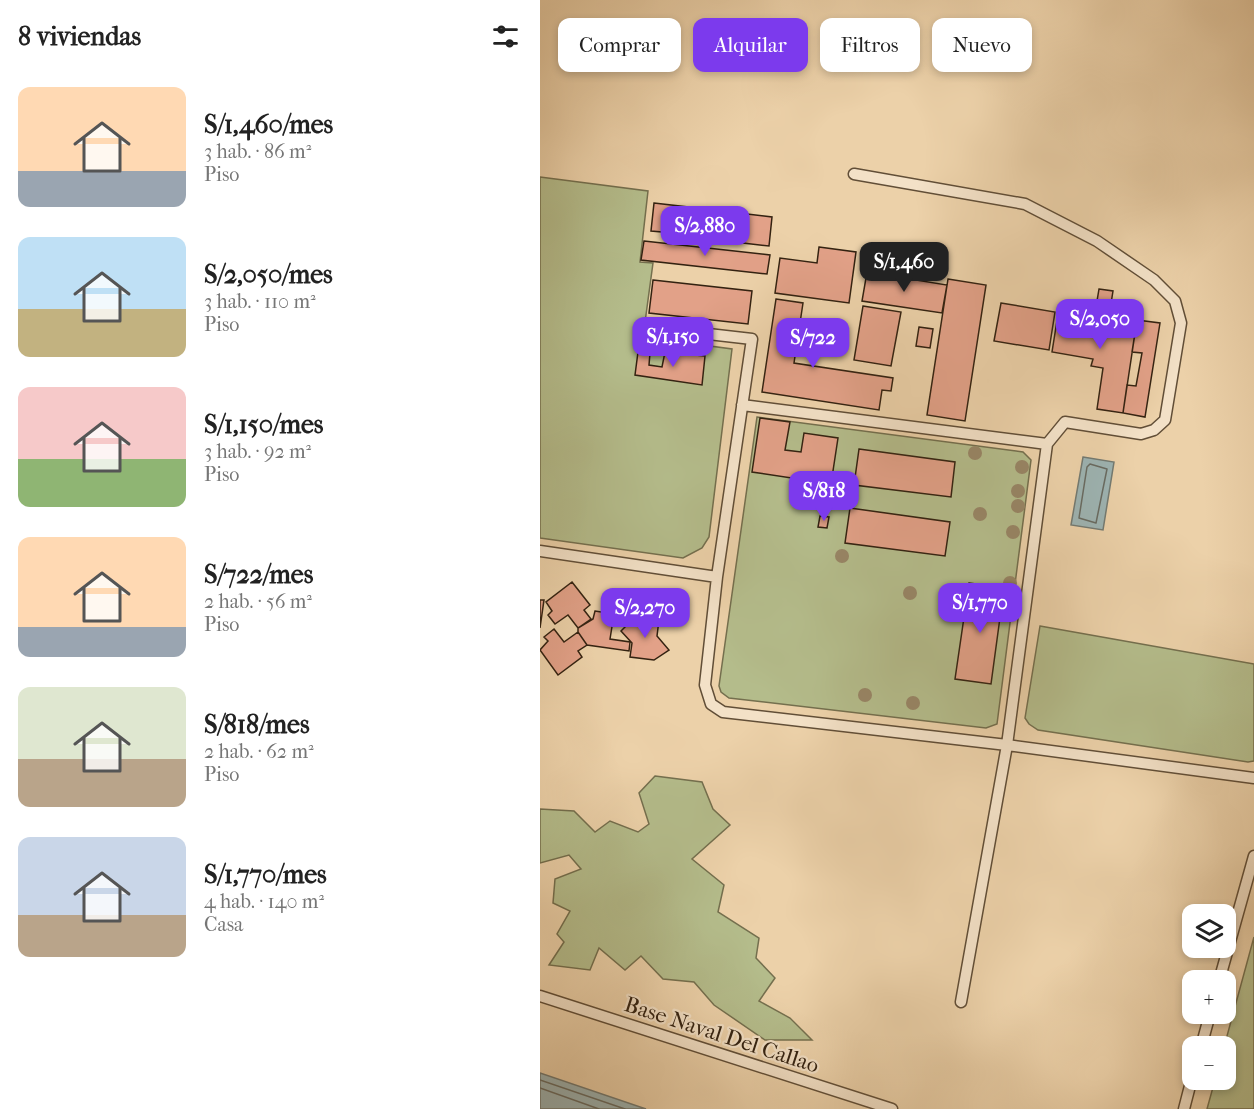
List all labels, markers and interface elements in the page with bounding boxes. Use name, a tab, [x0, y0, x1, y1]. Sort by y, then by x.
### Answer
chip: Comprar	[558, 18, 681, 72]
chip: Alquilar	[693, 18, 808, 72]
chip: Filtros	[820, 18, 920, 72]
chip: Nuevo	[932, 18, 1032, 72]
icon: filters	[489, 20, 522, 53]
text: 8 viviendas	[18, 21, 141, 52]
text: S/1,460/mes	[204, 109, 333, 140]
icon: home	[66, 111, 138, 183]
text: 3 hab. · 86 m²	[204, 140, 311, 163]
text: Piso	[204, 163, 240, 186]
pin: S/2,880	[650, 206, 760, 257]
text: S/2,880	[675, 214, 735, 237]
pin: S/1,460	[849, 242, 959, 293]
text: S/1,460	[874, 250, 934, 273]
text: S/2,050/mes	[204, 259, 333, 290]
icon: home	[66, 261, 138, 333]
text: 3 hab. · 110 m²	[204, 290, 316, 313]
pin: S/2,050	[1045, 299, 1155, 350]
text: S/2,050	[1070, 307, 1130, 330]
text: Piso	[204, 313, 240, 336]
pin: S/1,150	[618, 317, 728, 368]
pin: S/722	[771, 318, 855, 369]
text: S/1,150	[646, 325, 700, 348]
text: S/722	[790, 326, 836, 349]
text: S/1,150/mes	[204, 409, 323, 440]
icon: home	[66, 411, 138, 483]
text: 3 hab. · 92 m²	[204, 440, 311, 463]
text: Piso	[204, 463, 240, 486]
pin: S/818	[782, 471, 866, 522]
text: S/818	[803, 479, 845, 502]
text: S/722/mes	[204, 559, 313, 590]
icon: home	[66, 561, 138, 633]
pin: S/1,770	[925, 583, 1035, 634]
pin: S/2,270	[590, 588, 700, 639]
text: 2 hab. · 56 m²	[204, 590, 312, 613]
text: S/1,770	[952, 591, 1008, 614]
text: S/2,270	[615, 596, 675, 619]
text: Piso	[204, 613, 240, 636]
text: S/818/mes	[204, 709, 309, 740]
icon: home	[66, 711, 138, 783]
text: 2 hab. · 62 m²	[204, 740, 314, 763]
text: Piso	[204, 763, 240, 786]
text: S/1,770/mes	[204, 859, 327, 890]
icon: home	[66, 861, 138, 933]
text: 4 hab. · 140 m²	[204, 890, 324, 913]
map controls	[1182, 904, 1236, 1090]
button: layers	[1182, 904, 1236, 958]
text: Casa	[204, 913, 243, 936]
button: +	[1182, 970, 1236, 1024]
street label: Base Naval Del Callao	[621, 991, 822, 1079]
button: −	[1182, 1036, 1236, 1090]

